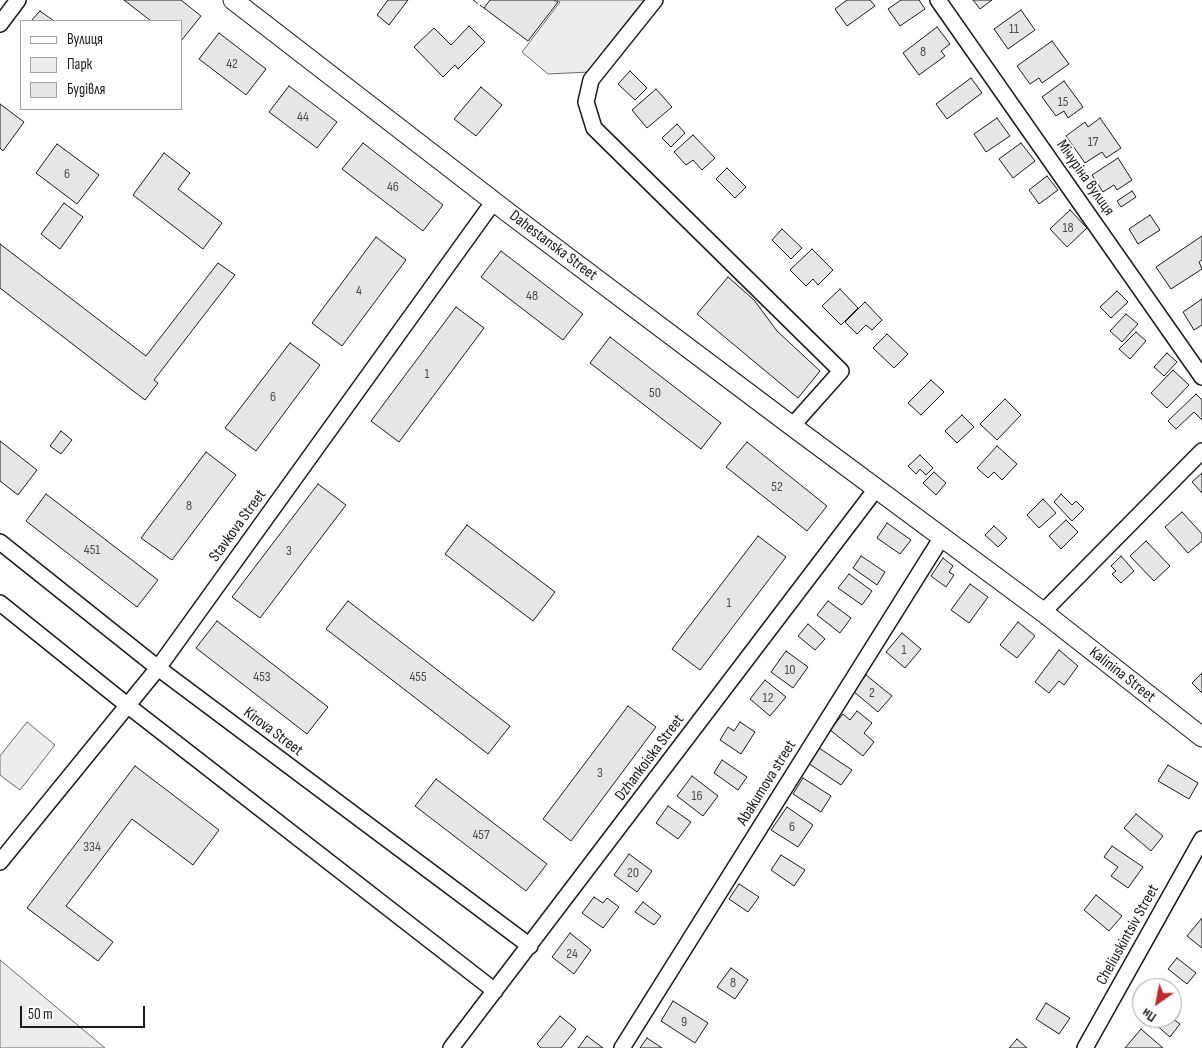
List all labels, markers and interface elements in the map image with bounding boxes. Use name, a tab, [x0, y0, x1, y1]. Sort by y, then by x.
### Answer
legend	[20, 20, 182, 110]
house number: 11	[1009, 21, 1019, 37]
text: Вулиця	[67, 30, 103, 49]
house number: 8	[920, 44, 926, 60]
text: Парк	[67, 55, 92, 74]
house number: 42	[226, 56, 238, 72]
text: Будівля	[67, 80, 105, 99]
house number: 15	[1058, 94, 1068, 110]
house number: 44	[297, 109, 309, 125]
house number: 17	[1088, 134, 1098, 150]
street label: Мічуріна вулиця	[1052, 136, 1118, 220]
house number: 6	[64, 166, 70, 182]
house number: 46	[387, 179, 399, 195]
street label: Dahestanska Street	[505, 207, 601, 285]
house number: 18	[1062, 220, 1074, 236]
house number: 4	[356, 283, 362, 299]
house number: 48	[526, 288, 538, 304]
house number: 1	[425, 366, 429, 382]
house number: 50	[649, 385, 661, 401]
house number: 6	[270, 389, 276, 405]
house number: 52	[771, 479, 783, 495]
street label: Stavkova Street	[205, 486, 271, 566]
house number: 8	[186, 498, 192, 514]
house number: 451	[84, 542, 100, 558]
house number: 3	[286, 543, 292, 559]
house number: 1	[727, 595, 731, 611]
house number: 1	[902, 642, 906, 658]
street label: Kalinina Street	[1085, 643, 1159, 707]
house number: 10	[784, 662, 796, 678]
house number: 453	[253, 669, 271, 685]
house number: 455	[409, 669, 427, 685]
house number: 2	[869, 685, 875, 701]
house number: 12	[763, 690, 773, 706]
street label: Kirova Street	[239, 703, 307, 761]
street label: Dzhankoiska Street	[611, 711, 689, 805]
street label: Abakumova street	[733, 737, 801, 829]
house number: 3	[597, 765, 603, 781]
house number: 16	[691, 788, 703, 804]
house number: 6	[789, 819, 795, 835]
house number: 457	[472, 827, 490, 843]
house number: 334	[83, 839, 101, 855]
house number: 20	[627, 865, 639, 881]
street label: Cheliuskintsiv Street	[1093, 881, 1163, 989]
house number: 24	[566, 946, 578, 962]
house number: 8	[730, 975, 736, 991]
north arrow	[1132, 978, 1182, 1028]
scale bar	[22, 996, 148, 1028]
text: Пн	[1139, 1004, 1159, 1026]
text: 50 m	[28, 1005, 53, 1024]
house number: 9	[681, 1014, 687, 1030]

